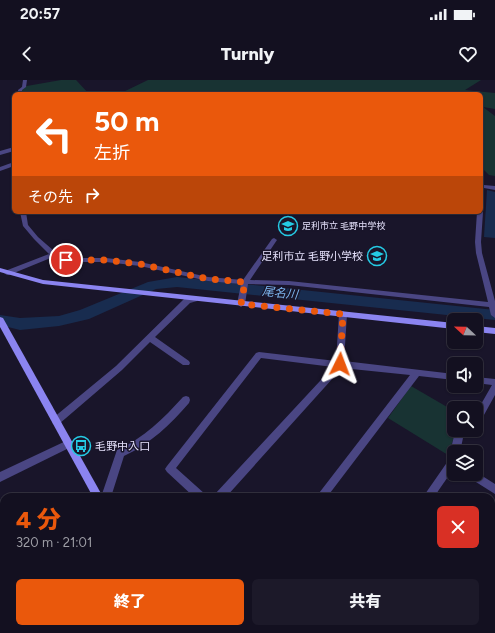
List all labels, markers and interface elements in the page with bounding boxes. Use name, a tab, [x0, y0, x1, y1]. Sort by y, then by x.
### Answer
text: 20:57	[20, 5, 60, 23]
icon: back	[16, 43, 38, 65]
text: Turnly	[221, 43, 274, 65]
icon: heart	[457, 43, 479, 65]
text: 50 m	[94, 104, 160, 138]
icon: left	[28, 108, 80, 160]
text: 左折	[94, 142, 130, 164]
icon: right	[81, 184, 103, 206]
text: その先	[28, 188, 73, 206]
school or university icon: 足利市立 毛野中学校	[277, 215, 299, 237]
place label: 足利市立 毛野中学校	[302, 220, 385, 231]
pin	[49, 243, 83, 277]
school or university icon: 足利市立 毛野小学校	[366, 245, 388, 267]
icon: arrive	[55, 249, 77, 271]
place label: 足利市立 毛野小学校	[261, 250, 363, 263]
water label: 尾名川	[261, 284, 301, 302]
north arrow	[447, 313, 483, 349]
map controls	[447, 313, 483, 481]
position arrow	[319, 343, 361, 385]
button: sound	[447, 357, 483, 393]
button: search	[447, 401, 483, 437]
bus stop icon: 毛野中入口	[70, 435, 92, 457]
place label: 毛野中入口	[95, 440, 150, 453]
button: layers	[447, 445, 483, 481]
text: 4 分	[16, 505, 61, 534]
button: close	[437, 506, 479, 548]
text: 320 m · 21:01	[16, 535, 92, 550]
button: 終了	[16, 579, 244, 625]
button: 共有	[252, 579, 479, 625]

